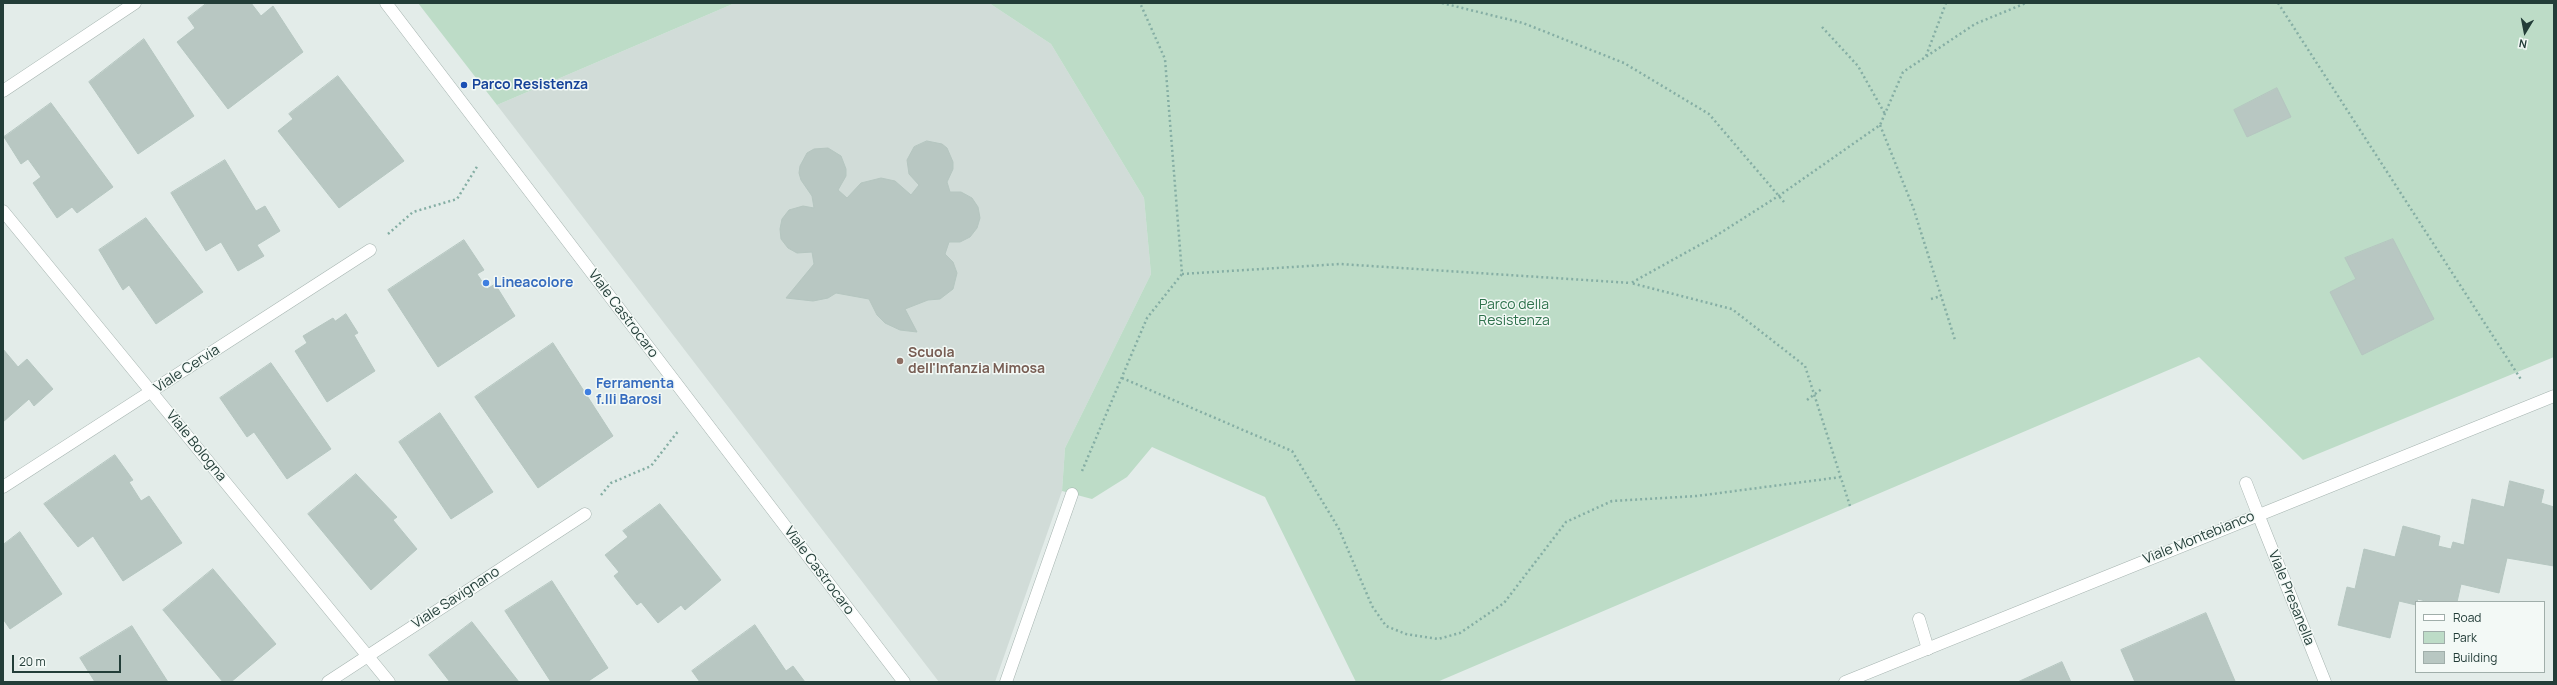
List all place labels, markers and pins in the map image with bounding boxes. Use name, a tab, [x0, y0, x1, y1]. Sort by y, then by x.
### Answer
place label: Parco Resistenza	[472, 77, 588, 93]
marker: Parco Resistenza	[459, 80, 469, 90]
place label: Lineacolore	[494, 275, 573, 291]
marker: Lineacolore	[481, 278, 491, 288]
place label: Scuola dell'Infanzia Mimosa	[908, 345, 1045, 378]
marker: Scuola dell'Infanzia Mimosa	[895, 356, 905, 366]
place label: Ferramenta f.lli Barosi	[596, 376, 674, 408]
marker: Ferramenta f.lli Barosi	[583, 387, 593, 397]

